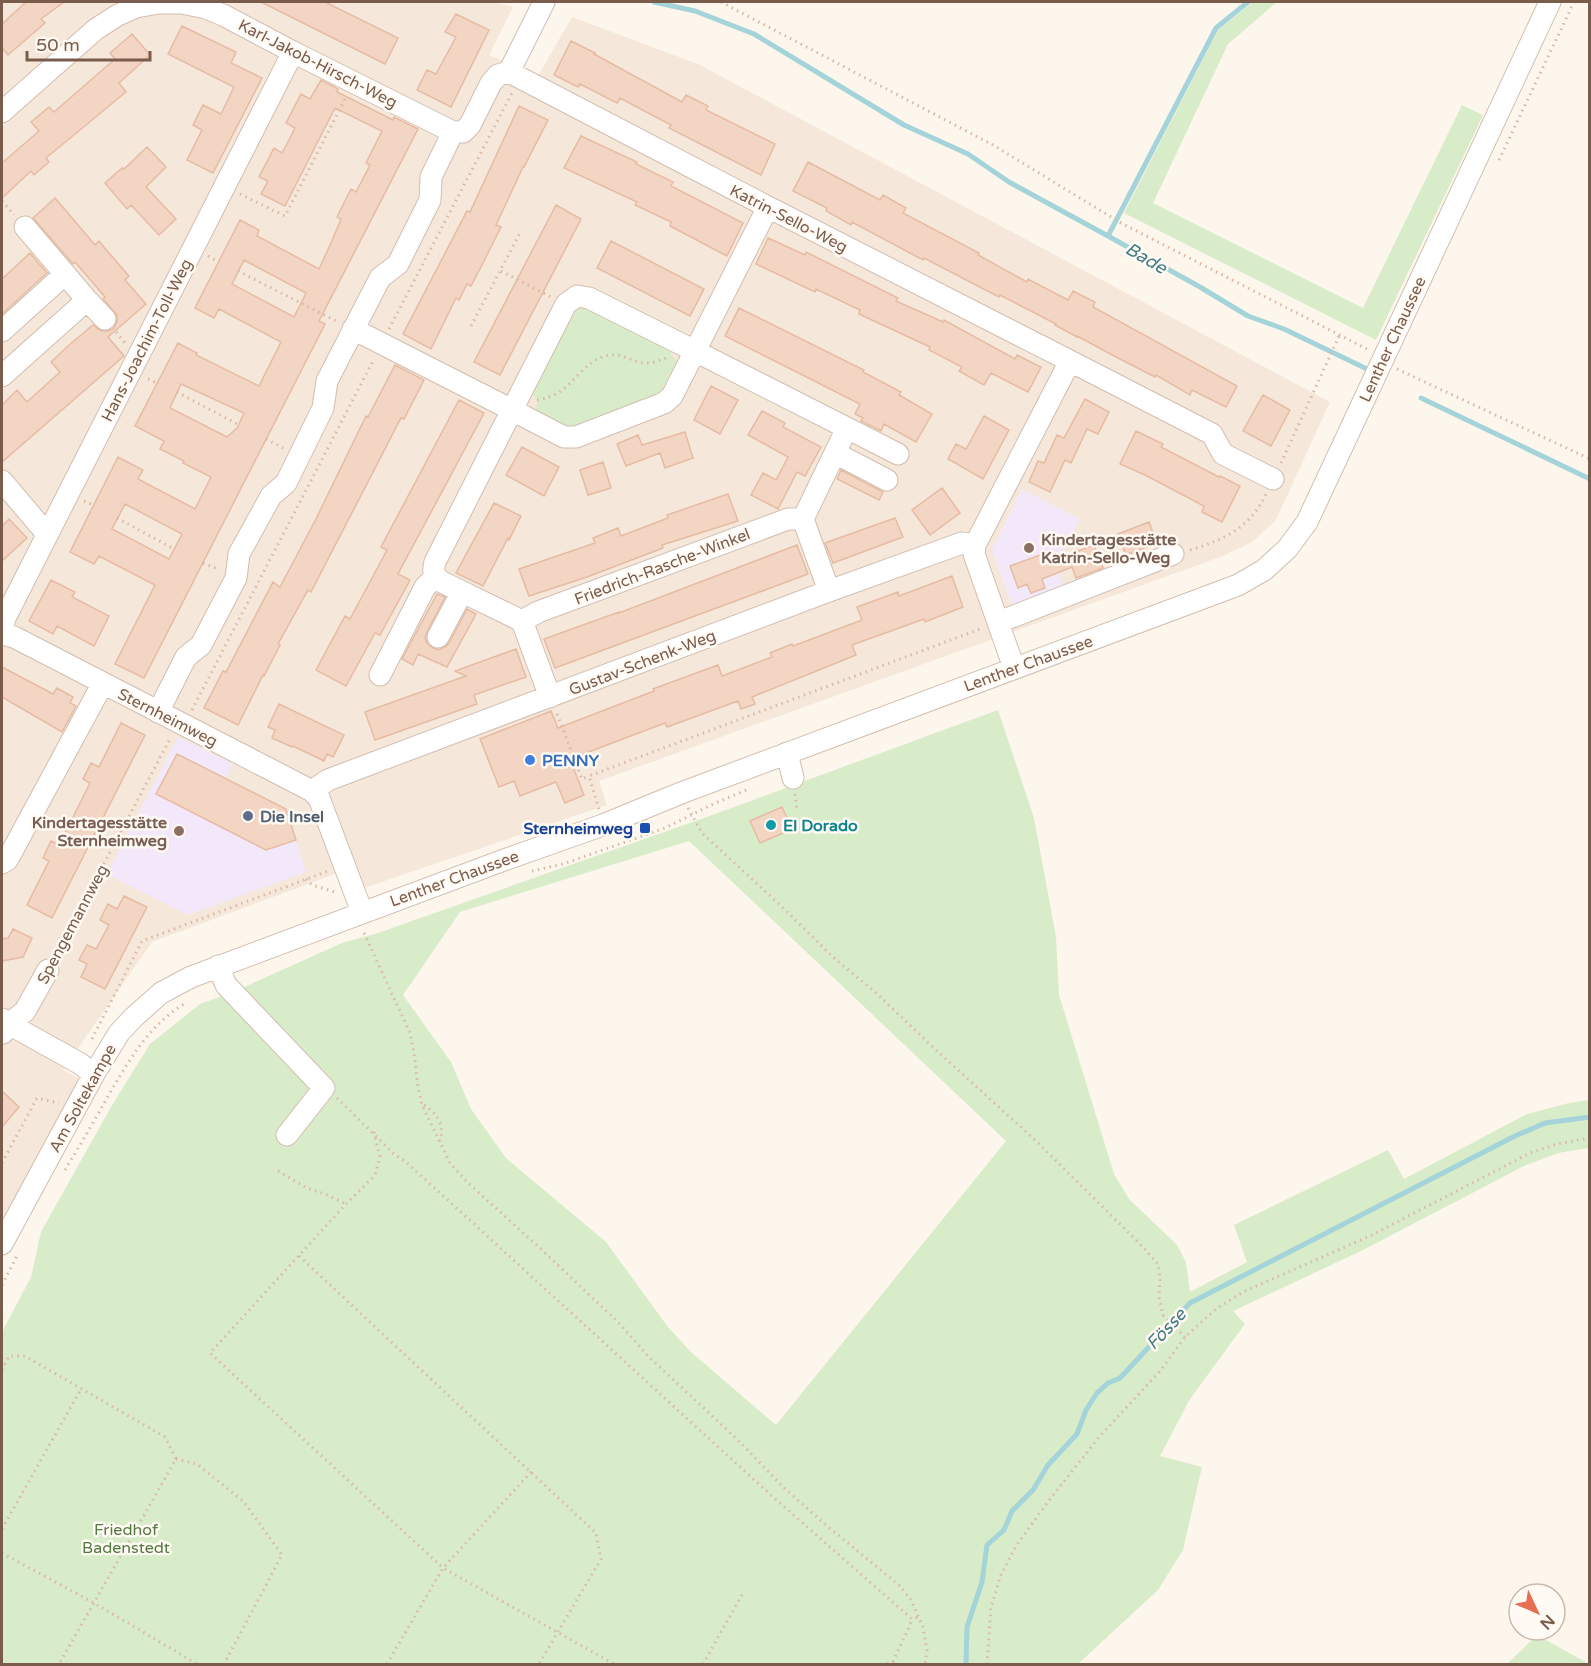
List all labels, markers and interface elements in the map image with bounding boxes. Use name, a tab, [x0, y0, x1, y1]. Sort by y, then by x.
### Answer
street label: Karl-Jakob-Hirsch-Weg	[235, 15, 400, 113]
scale bar	[27, 24, 150, 62]
text: 50 m	[36, 34, 80, 56]
street label: Katrin-Sello-Weg	[726, 181, 851, 257]
water label: Bade	[1121, 237, 1171, 279]
street label: Hans-Joachim-Toll-Weg	[97, 256, 197, 425]
street label: Lenther Chaussee	[1355, 274, 1431, 405]
street label: Friedrich-Rasche-Winkel	[572, 524, 753, 610]
place label: Kindertagesstätte Katrin-Sello-Weg	[1041, 530, 1176, 568]
marker: Kindertagesstätte Katrin-Sello-Weg	[1022, 541, 1036, 555]
street label: Gustav-Schenk-Weg	[566, 626, 719, 700]
street label: Lenther Chaussee	[961, 631, 1096, 697]
street label: Sternheimweg	[114, 684, 221, 752]
place label: PENNY	[542, 751, 600, 771]
marker: PENNY	[523, 753, 537, 767]
place label: Die Insel	[260, 807, 324, 827]
marker: Die Insel	[241, 809, 255, 823]
place label: Kindertagesstätte Sternheimweg	[32, 813, 167, 851]
place label: El Dorado	[783, 816, 858, 836]
marker: El Dorado	[764, 818, 778, 832]
place label: Sternheimweg	[524, 819, 633, 839]
marker: Sternheimweg	[638, 821, 652, 835]
marker: Kindertagesstätte Sternheimweg	[172, 824, 186, 838]
street label: Lenther Chaussee	[387, 846, 522, 912]
street label: Spengemannweg	[33, 861, 113, 988]
street label: Am Soltekampe	[45, 1041, 121, 1156]
water label: Fösse	[1141, 1303, 1191, 1354]
park label: Friedhof Badenstedt	[82, 1520, 170, 1558]
north arrow	[1507, 1582, 1567, 1642]
text: N	[1535, 1610, 1559, 1633]

